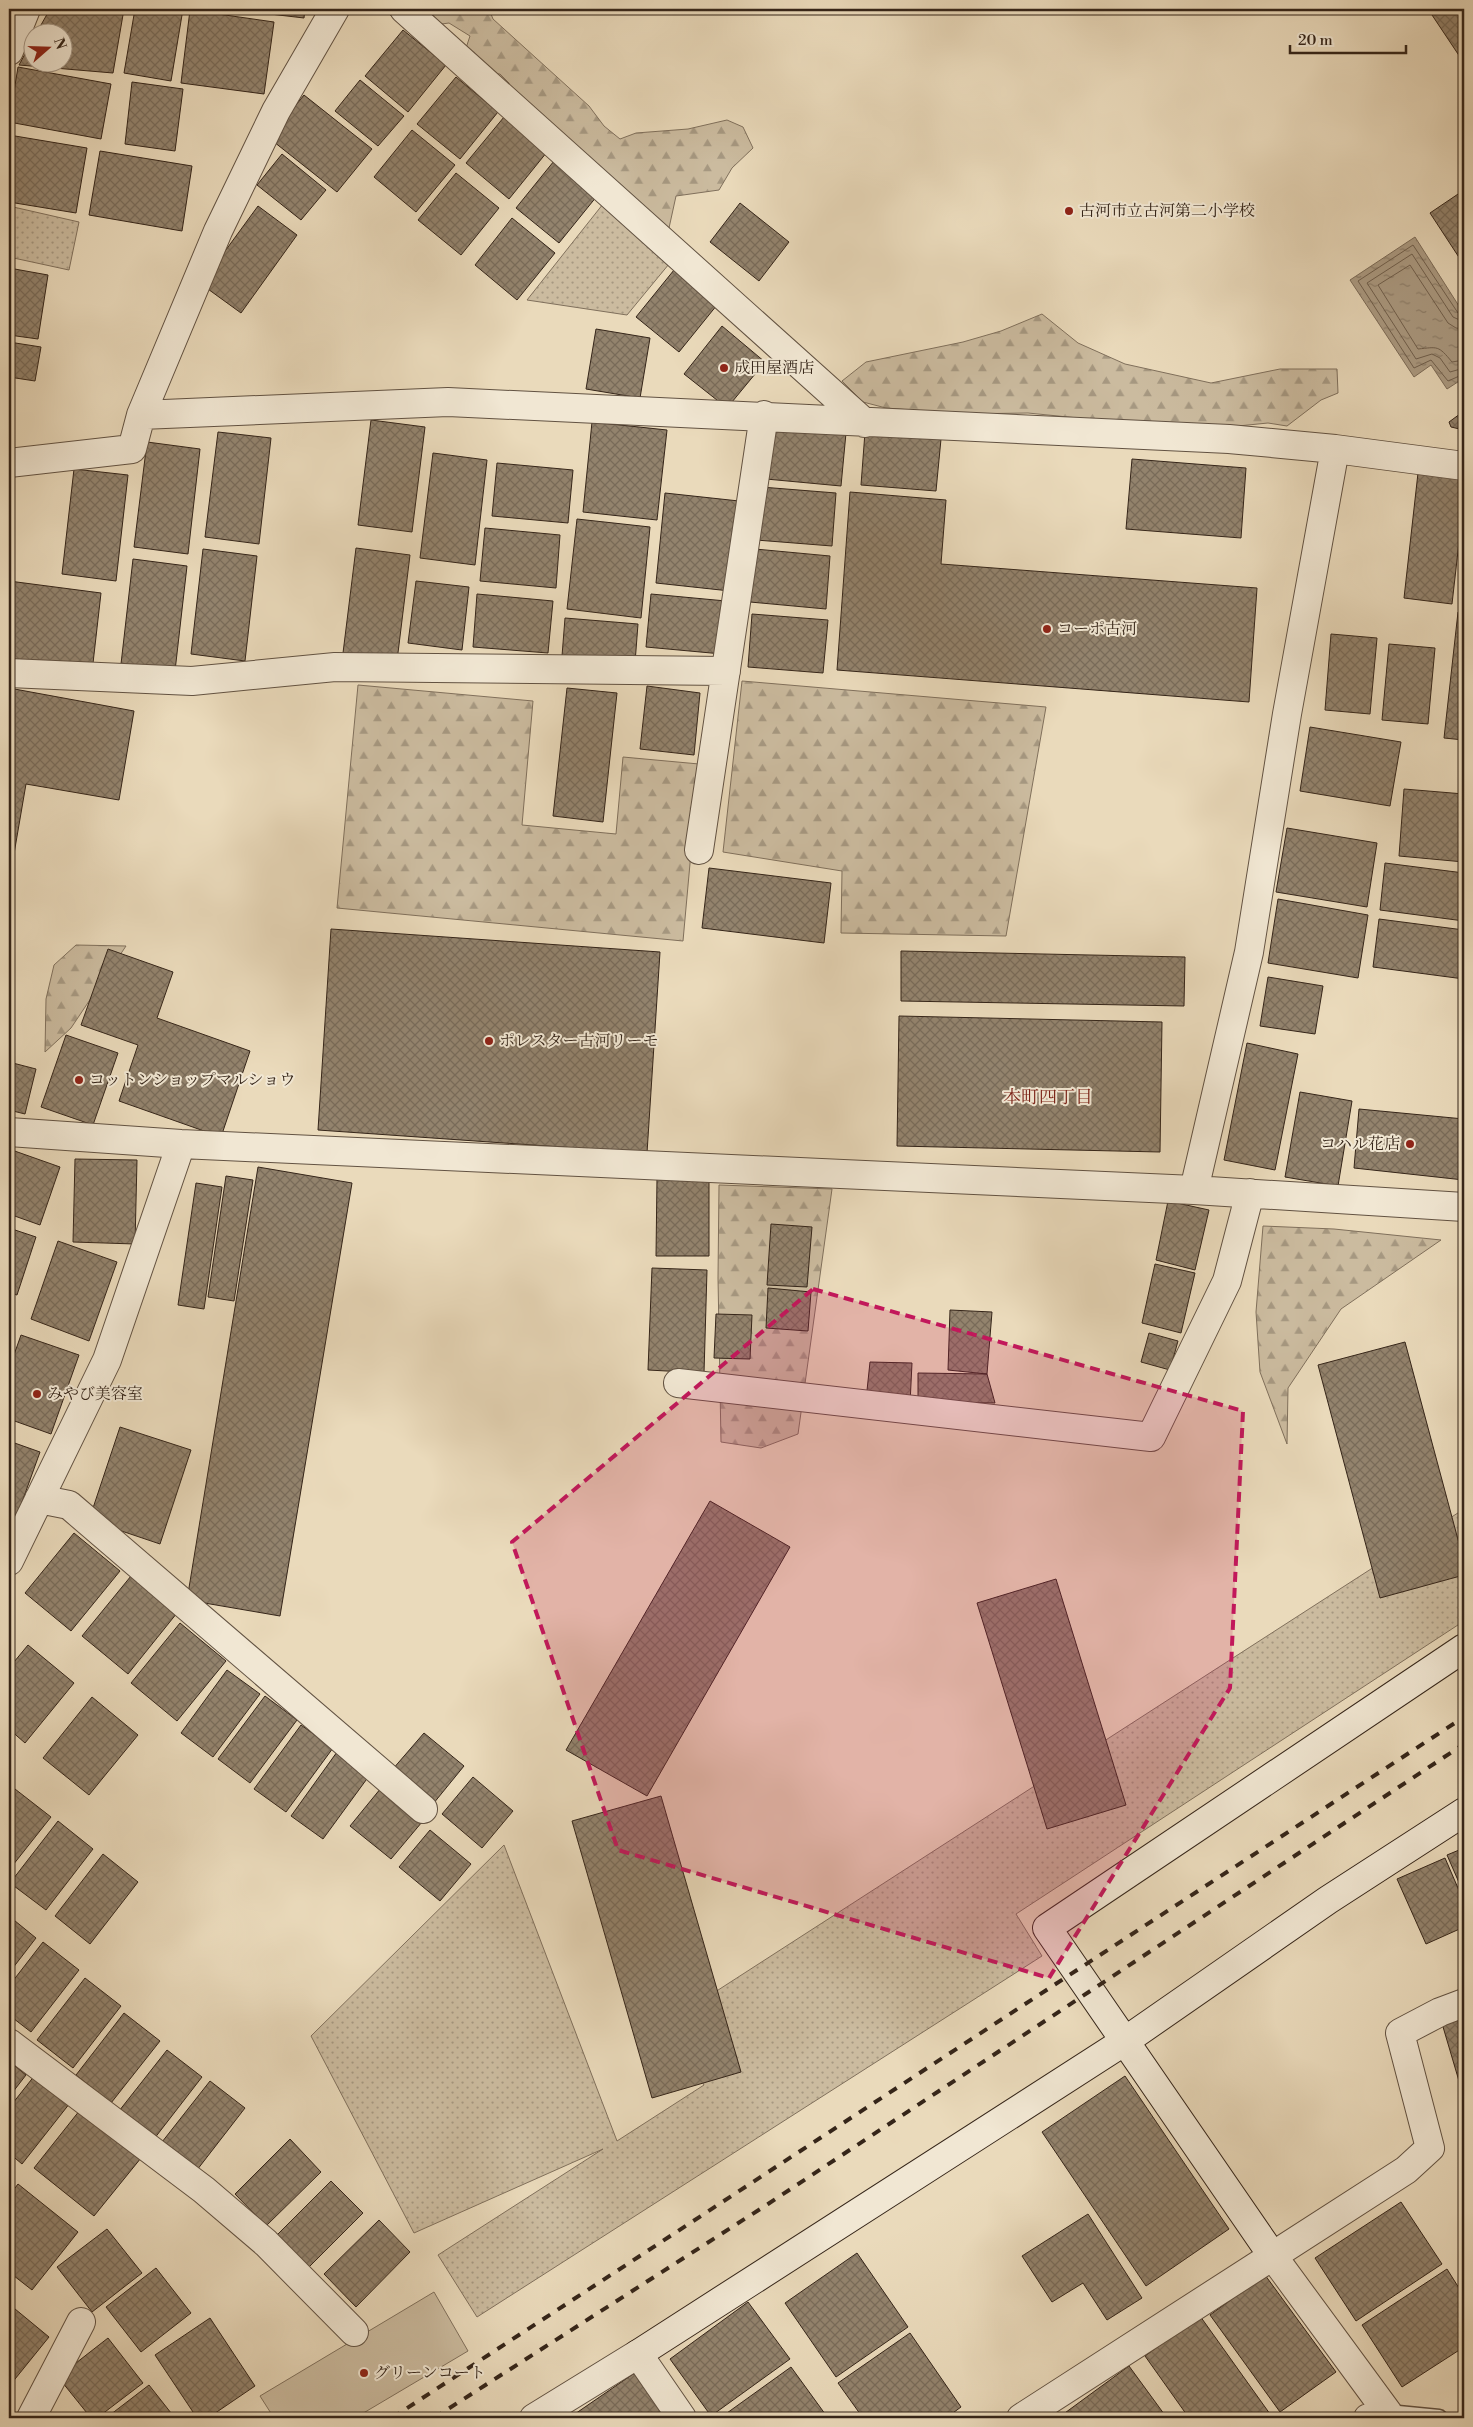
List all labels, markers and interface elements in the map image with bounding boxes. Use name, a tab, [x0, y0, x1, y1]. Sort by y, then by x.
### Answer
north arrow	[22, 22, 72, 72]
scale bar	[1290, 22, 1407, 54]
text: 20 m	[1298, 31, 1333, 50]
text: N	[49, 36, 70, 52]
place label: 古河市立古河第二小学校	[1079, 201, 1255, 221]
marker: 古河市立古河第二小学校	[1063, 205, 1075, 217]
place label: 成田屋酒店	[734, 358, 814, 378]
marker: 成田屋酒店	[718, 362, 730, 374]
place label: コーポ古河	[1057, 619, 1137, 639]
marker: コーポ古河	[1041, 623, 1053, 635]
place label: ポレスター古河リーモ	[499, 1031, 659, 1051]
marker: ポレスター古河リーモ	[483, 1035, 495, 1047]
place label: コットンショップマルショウ	[89, 1070, 295, 1090]
marker: コットンショップマルショウ	[73, 1074, 85, 1086]
district label: 本町四丁目	[1003, 1086, 1093, 1109]
place label: コハル花店	[1320, 1134, 1400, 1154]
marker: コハル花店	[1404, 1138, 1416, 1150]
place label: みやび美容室	[47, 1384, 143, 1404]
marker: みやび美容室	[31, 1388, 43, 1400]
place label: グリーンコート	[374, 2363, 486, 2383]
marker: グリーンコート	[358, 2367, 370, 2379]

